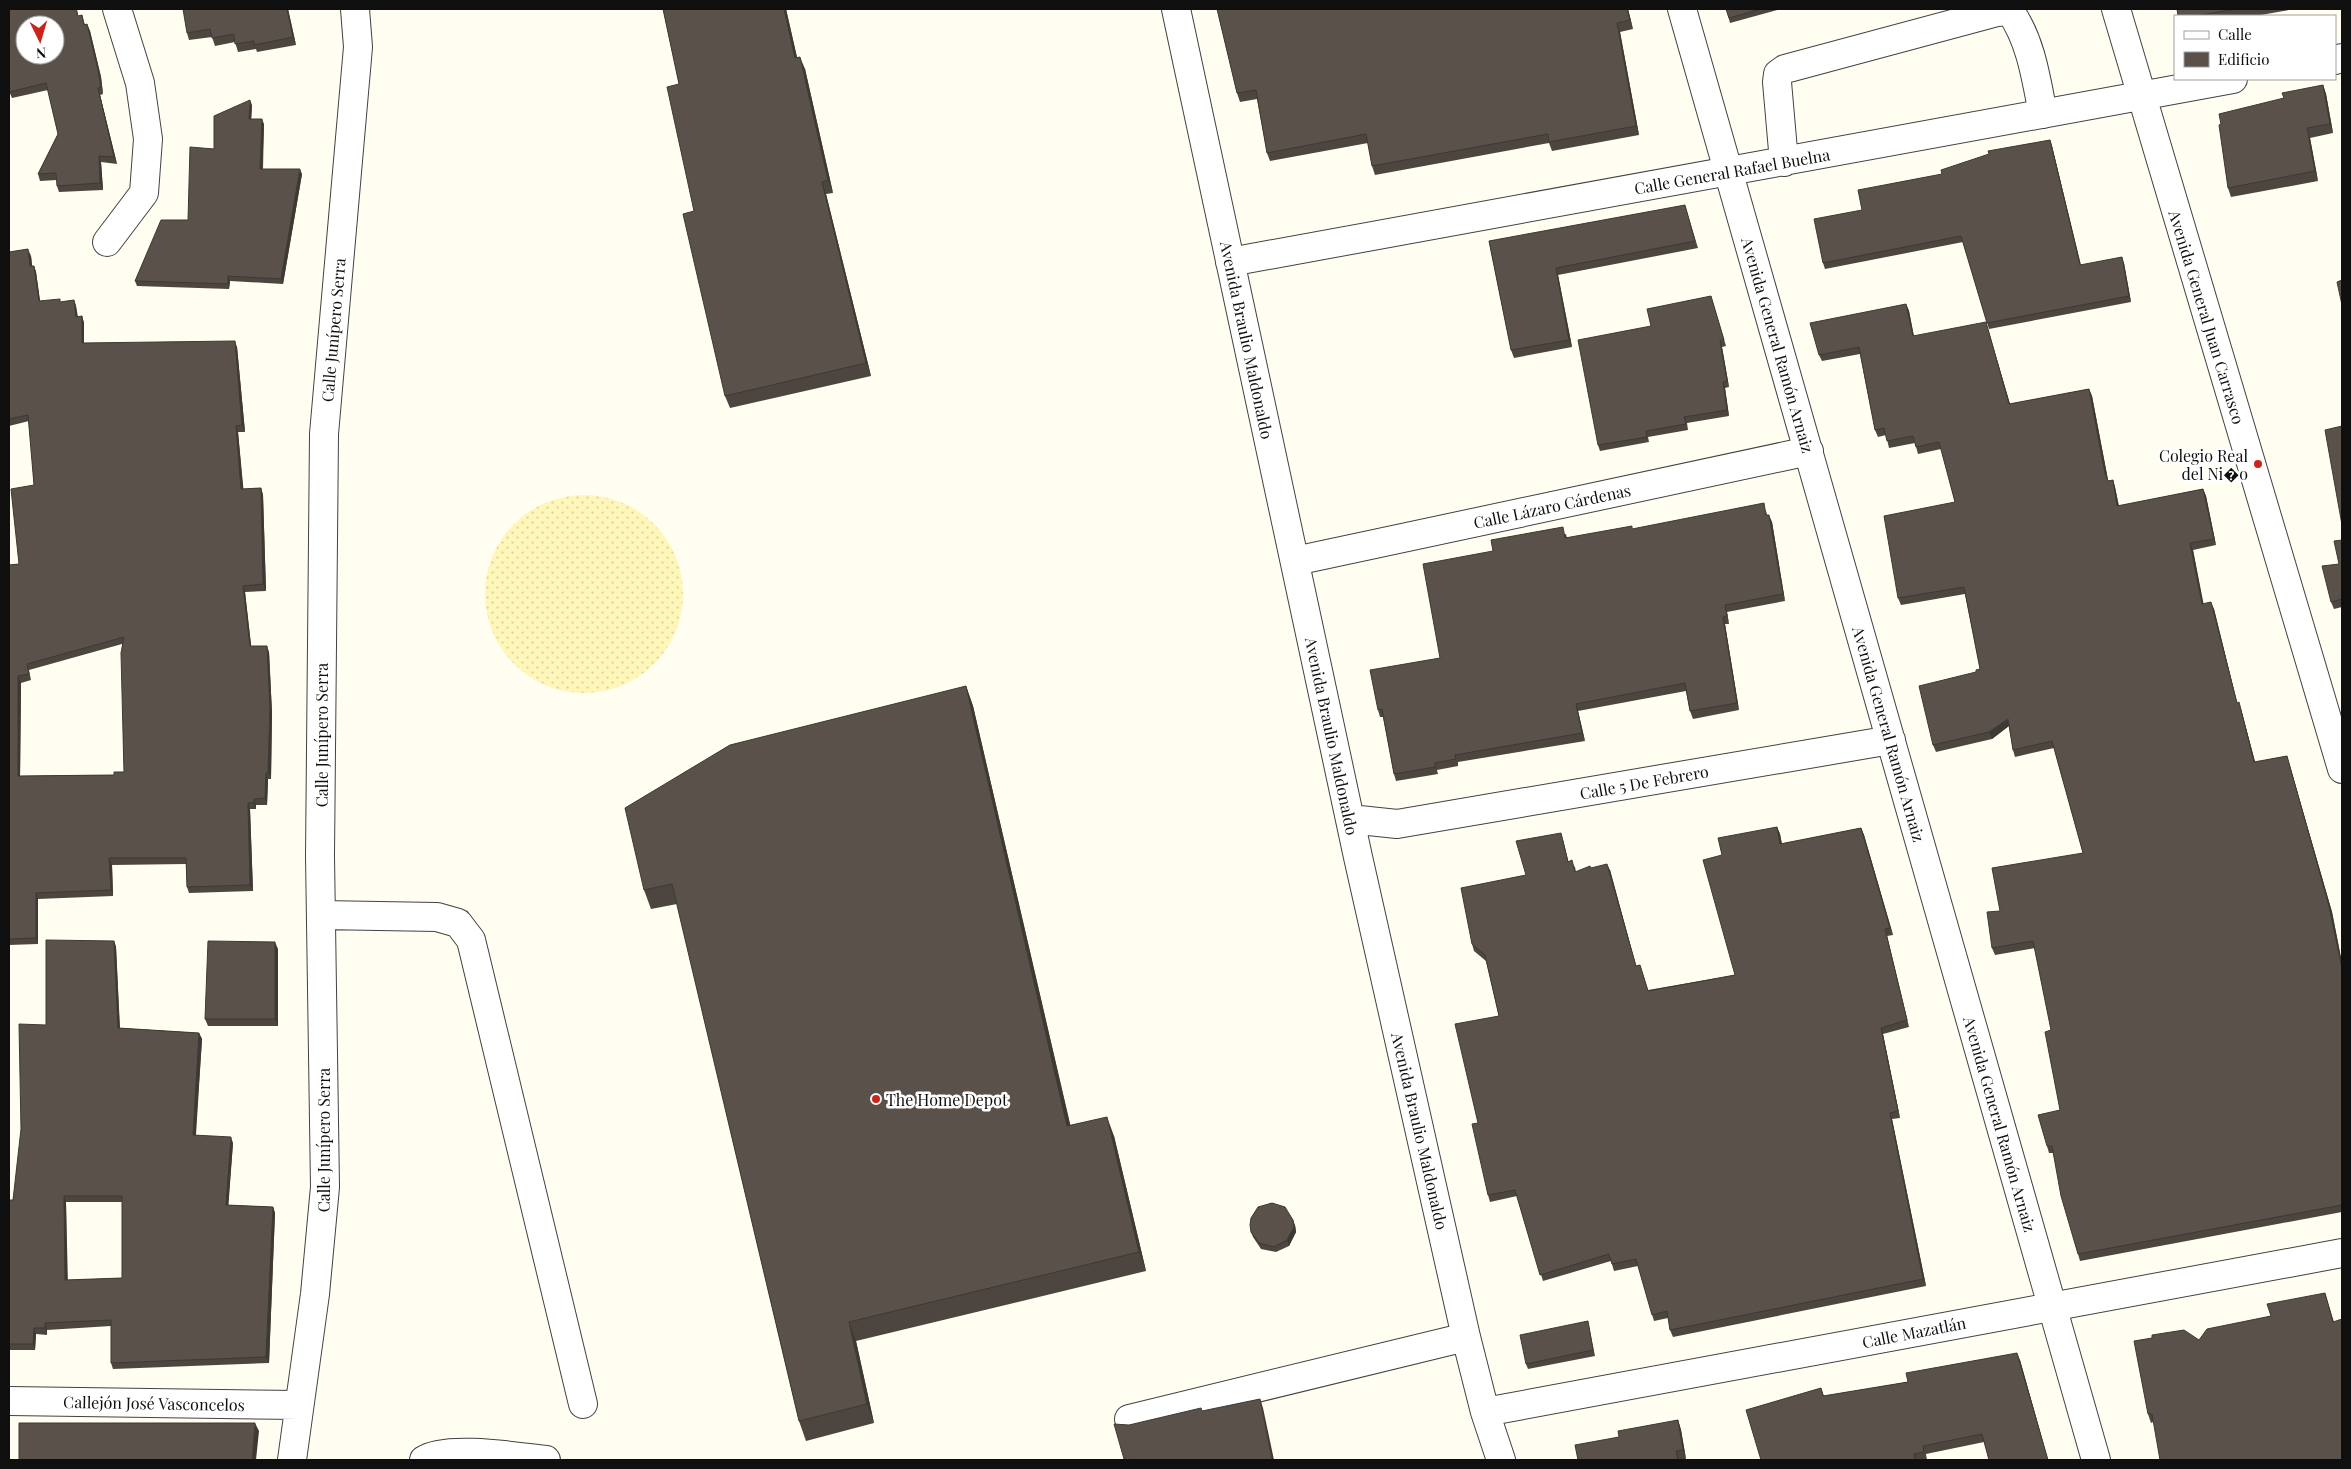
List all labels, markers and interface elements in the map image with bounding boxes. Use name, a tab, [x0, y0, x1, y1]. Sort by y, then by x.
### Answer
north arrow	[15, 15, 65, 65]
legend	[2174, 15, 2336, 80]
text: Calle	[2218, 24, 2252, 44]
text: N	[35, 44, 47, 63]
text: Edificio	[2218, 49, 2269, 69]
street label: Calle General Rafael Buelna	[1632, 143, 1832, 199]
street label: Avenida General Juan Carrasco	[2164, 207, 2250, 427]
street label: Avenida General Ramón Arnaiz	[1737, 234, 1819, 455]
street label: Avenida Braulio Maldonaldo	[1216, 238, 1278, 441]
street label: Calle Junípero Serra	[316, 257, 350, 403]
place label: Colegio Real del Ni�o	[2159, 445, 2248, 484]
marker: Colegio Real del Ni�o	[2252, 458, 2264, 470]
street label: Calle Lázaro Cárdenas	[1471, 479, 1633, 533]
street label: Avenida General Ramón Arnaiz	[1848, 623, 1930, 844]
street label: Avenida Braulio Maldonaldo	[1301, 634, 1363, 837]
street label: Calle Junípero Serra	[311, 663, 332, 807]
street label: Calle 5 De Febrero	[1578, 760, 1710, 804]
street label: Avenida General Ramón Arnaiz	[1959, 1013, 2041, 1234]
street label: Avenida Braulio Maldonaldo	[1387, 1029, 1453, 1232]
street label: Calle Junípero Serra	[313, 1068, 334, 1212]
place label: The Home Depot	[886, 1089, 1008, 1110]
marker: The Home Depot	[870, 1093, 882, 1105]
street label: Calle Mazatlán	[1860, 1312, 1968, 1352]
street label: Callejón José Vasconcelos	[63, 1391, 245, 1415]

